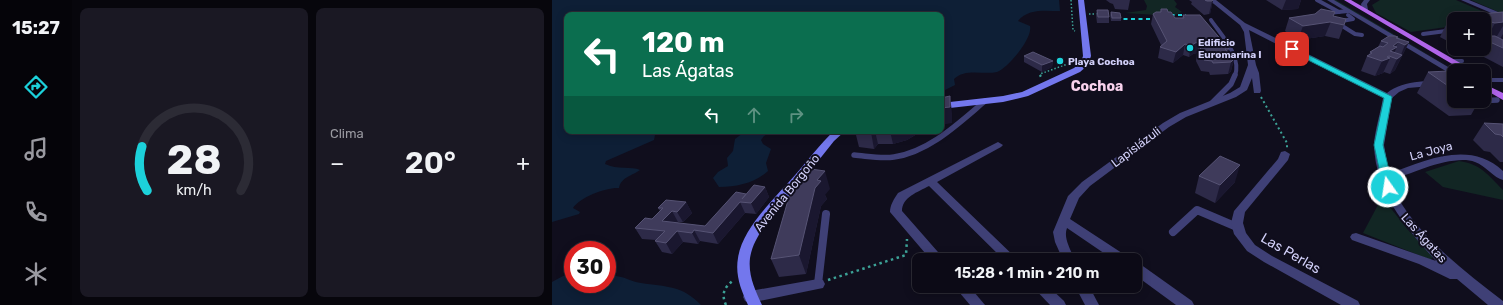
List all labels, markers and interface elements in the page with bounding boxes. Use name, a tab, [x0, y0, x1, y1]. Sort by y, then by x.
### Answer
map controls	[1447, 12, 1491, 108]
button: +	[1447, 12, 1491, 56]
text: 15:27	[12, 17, 60, 39]
text: 120 m	[642, 26, 725, 59]
icon: left	[576, 28, 628, 80]
pin	[1275, 32, 1309, 66]
place label: Edificio Euromarina I	[1198, 37, 1262, 61]
icon: arrive	[1281, 38, 1303, 60]
marker: Edificio Euromarina I	[1185, 43, 1195, 53]
marker: Playa Cochoa	[1055, 56, 1065, 66]
place label: Playa Cochoa	[1068, 56, 1135, 68]
text: Las Ágatas	[642, 60, 734, 82]
button: −	[1447, 64, 1491, 108]
icon: directions	[22, 73, 50, 101]
district label: Cochoa	[1071, 78, 1123, 95]
icon: left	[701, 104, 723, 126]
icon: ahead	[743, 104, 765, 126]
icon: right	[785, 104, 807, 126]
street label: Lapislázuli	[1109, 124, 1164, 170]
text: Clima	[330, 126, 364, 141]
text: 28	[166, 134, 222, 183]
icon: music	[22, 135, 50, 163]
street label: La Joya	[1408, 139, 1454, 163]
text: 20°	[405, 145, 456, 181]
text: −	[330, 150, 344, 177]
text: +	[516, 150, 530, 177]
street label: Avenida Borgoño	[752, 152, 822, 234]
position arrow	[1367, 166, 1409, 208]
text: km/h	[176, 181, 212, 198]
icon: phone	[22, 198, 50, 226]
street label: Las Ágatas	[1398, 211, 1450, 265]
street label: Las Perlas	[1258, 229, 1324, 277]
speed limit sign: 30	[564, 241, 616, 293]
icon: climate	[22, 260, 50, 288]
text: 15:28 · 1 min · 210 m	[955, 264, 1099, 282]

